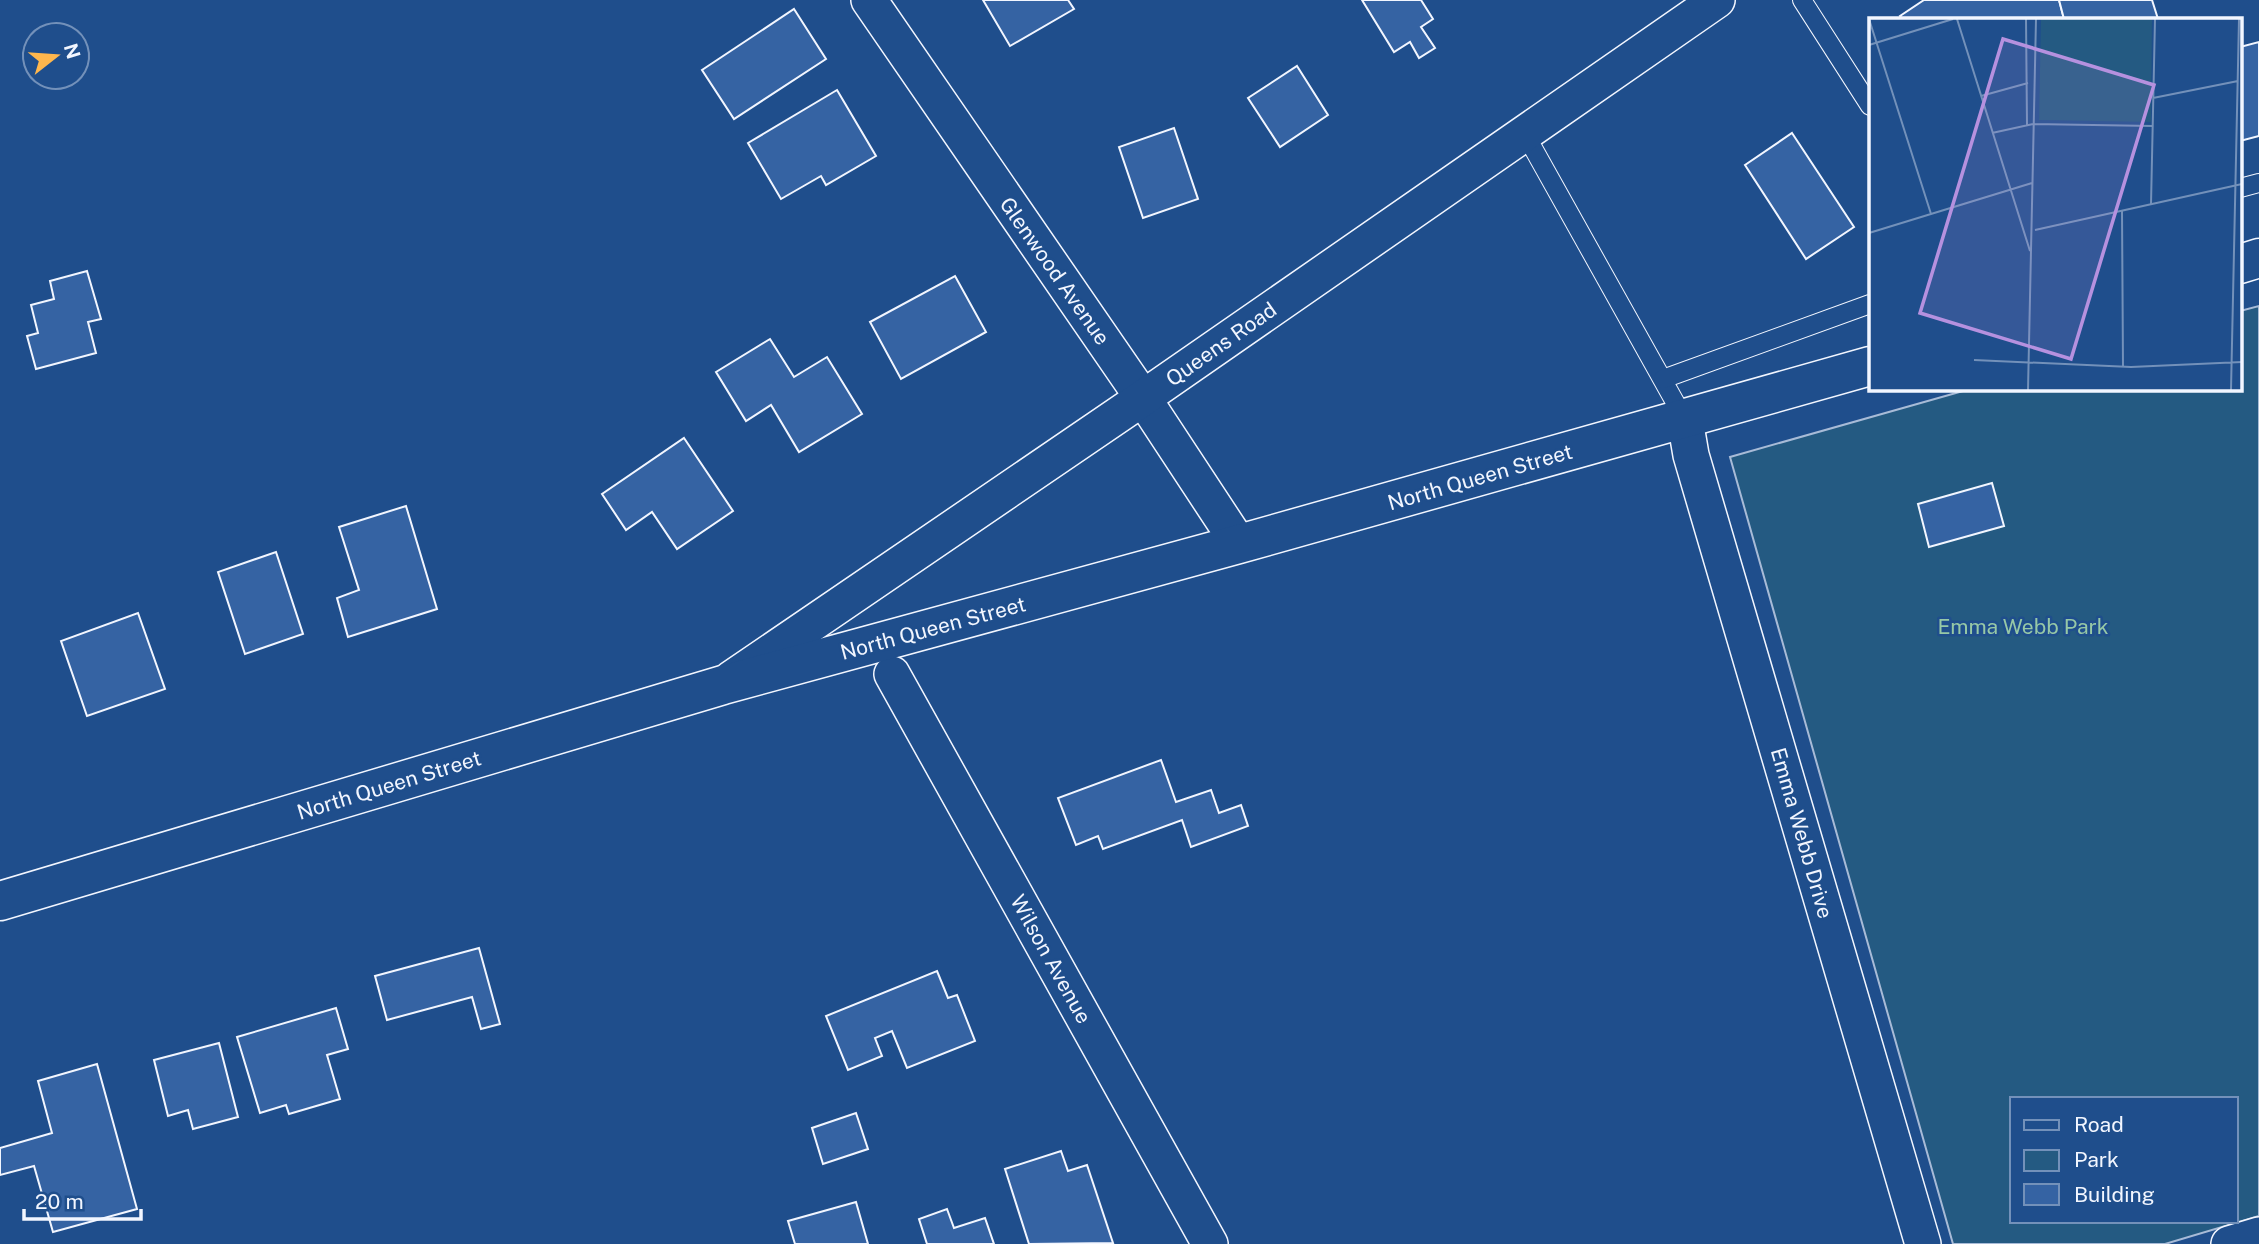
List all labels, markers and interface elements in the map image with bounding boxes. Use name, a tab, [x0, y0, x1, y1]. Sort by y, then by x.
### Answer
inset map	[1869, 18, 2242, 390]
north arrow	[21, 21, 91, 91]
text: N	[60, 41, 85, 61]
street label: Glenwood Avenue	[995, 192, 1115, 350]
street label: Queens Road	[1161, 297, 1281, 391]
street label: North Queen Street	[1385, 439, 1575, 515]
street label: North Queen Street	[837, 591, 1029, 665]
park label: Emma Webb Park	[1937, 614, 2109, 639]
street label: North Queen Street	[294, 745, 484, 825]
street label: Emma Webb Drive	[1766, 745, 1838, 921]
street label: Wilson Avenue	[1005, 890, 1097, 1028]
legend	[2010, 1097, 2238, 1223]
text: Road	[2074, 1112, 2124, 1137]
text: Park	[2074, 1147, 2119, 1172]
scale bar	[24, 1178, 142, 1222]
text: Building	[2074, 1182, 2155, 1207]
text: 20 m	[35, 1189, 84, 1214]

